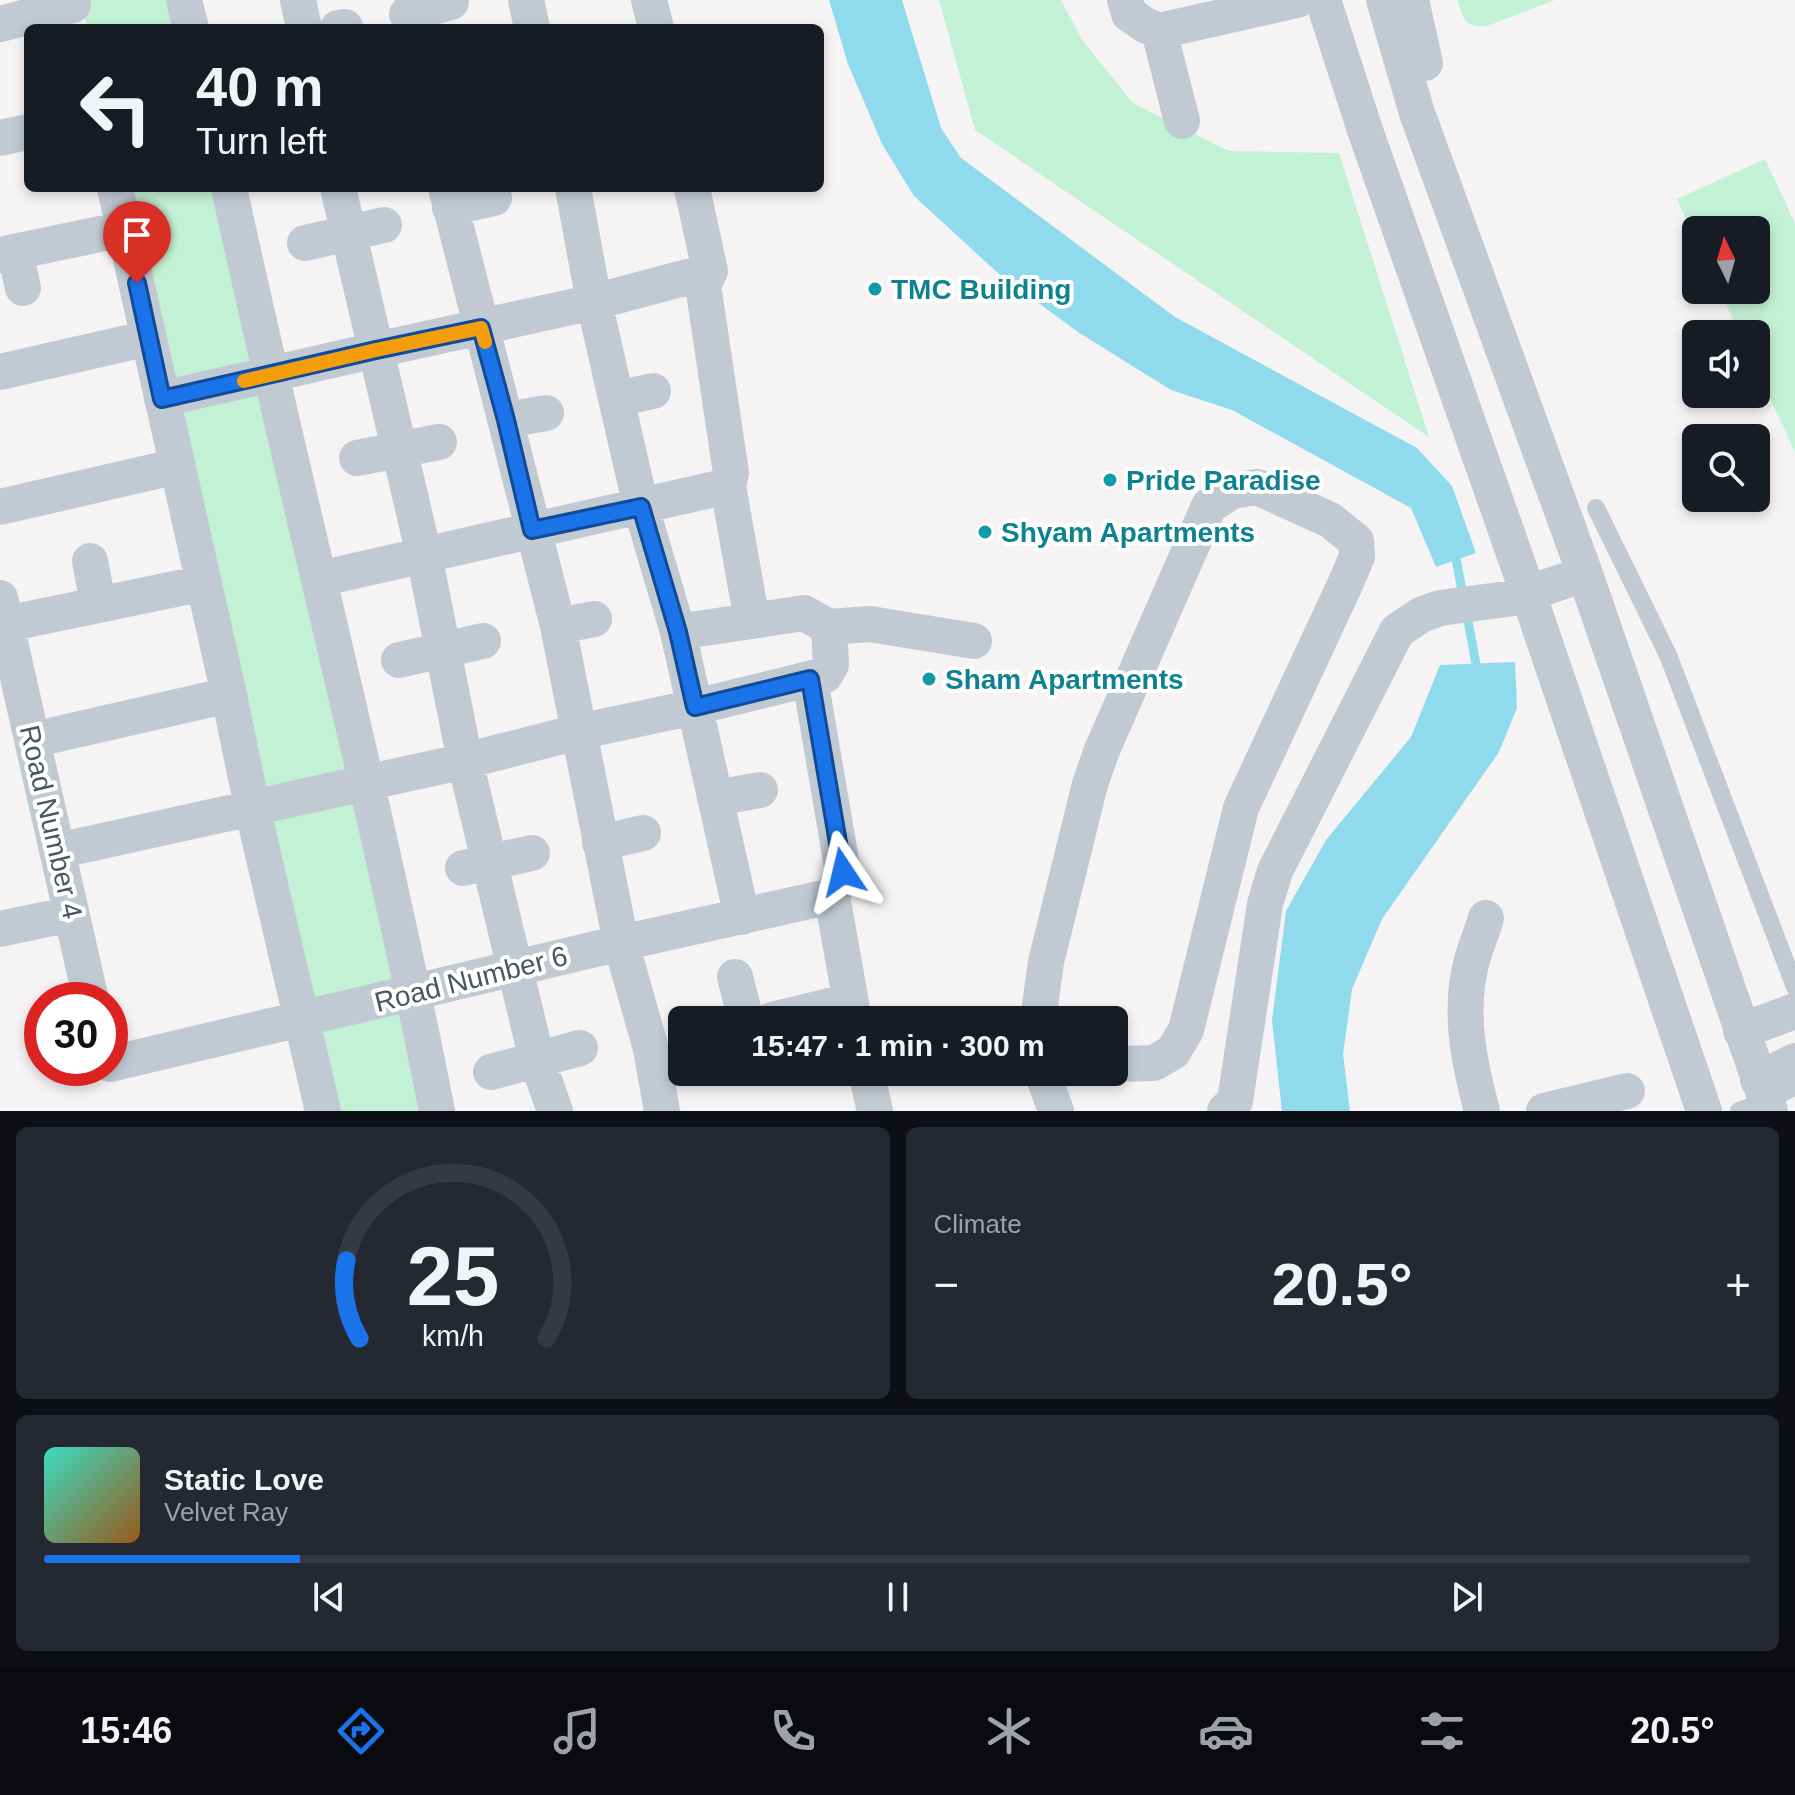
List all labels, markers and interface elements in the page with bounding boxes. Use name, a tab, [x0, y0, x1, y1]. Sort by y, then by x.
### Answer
text: 40 m	[196, 55, 324, 118]
icon: left	[64, 56, 168, 160]
text: Turn left	[196, 121, 327, 162]
pin	[103, 201, 171, 283]
icon: arrive	[115, 213, 159, 257]
north arrow	[1682, 216, 1770, 304]
map controls	[1682, 216, 1770, 512]
place label: TMC Building	[891, 274, 1071, 305]
marker: TMC Building	[866, 280, 884, 298]
button: sound	[1682, 320, 1770, 408]
button: search	[1682, 424, 1770, 512]
place label: Pride Paradise	[1126, 465, 1321, 496]
marker: Pride Paradise	[1101, 471, 1119, 489]
place label: Shyam Apartments	[1001, 517, 1255, 548]
marker: Shyam Apartments	[976, 523, 994, 541]
place label: Sham Apartments	[945, 664, 1184, 695]
marker: Sham Apartments	[920, 670, 938, 688]
street label: Road Number 4	[14, 722, 88, 922]
position arrow	[801, 830, 885, 914]
street label: Road Number 6	[371, 940, 571, 1018]
speed limit sign: 30	[24, 982, 128, 1086]
text: 15:47 · 1 min · 300 m	[751, 1029, 1045, 1062]
text: Climate	[934, 1209, 1022, 1239]
text: 25	[406, 1230, 499, 1323]
text: 20.5°	[1272, 1251, 1413, 1318]
text: −	[934, 1260, 959, 1309]
text: +	[1725, 1260, 1751, 1309]
text: km/h	[422, 1320, 484, 1352]
text: Static Love	[164, 1463, 324, 1496]
text: Velvet Ray	[164, 1497, 288, 1527]
icon: previous	[307, 1575, 351, 1619]
icon: pause	[876, 1575, 920, 1619]
icon: next	[1445, 1575, 1489, 1619]
icon: directions	[333, 1703, 389, 1759]
icon: music	[549, 1703, 605, 1759]
icon: phone	[765, 1703, 821, 1759]
icon: climate	[981, 1703, 1037, 1759]
icon: car	[1198, 1703, 1254, 1759]
icon: filters	[1414, 1703, 1470, 1759]
text: 15:46	[80, 1710, 172, 1751]
text: 20.5°	[1630, 1710, 1715, 1751]

